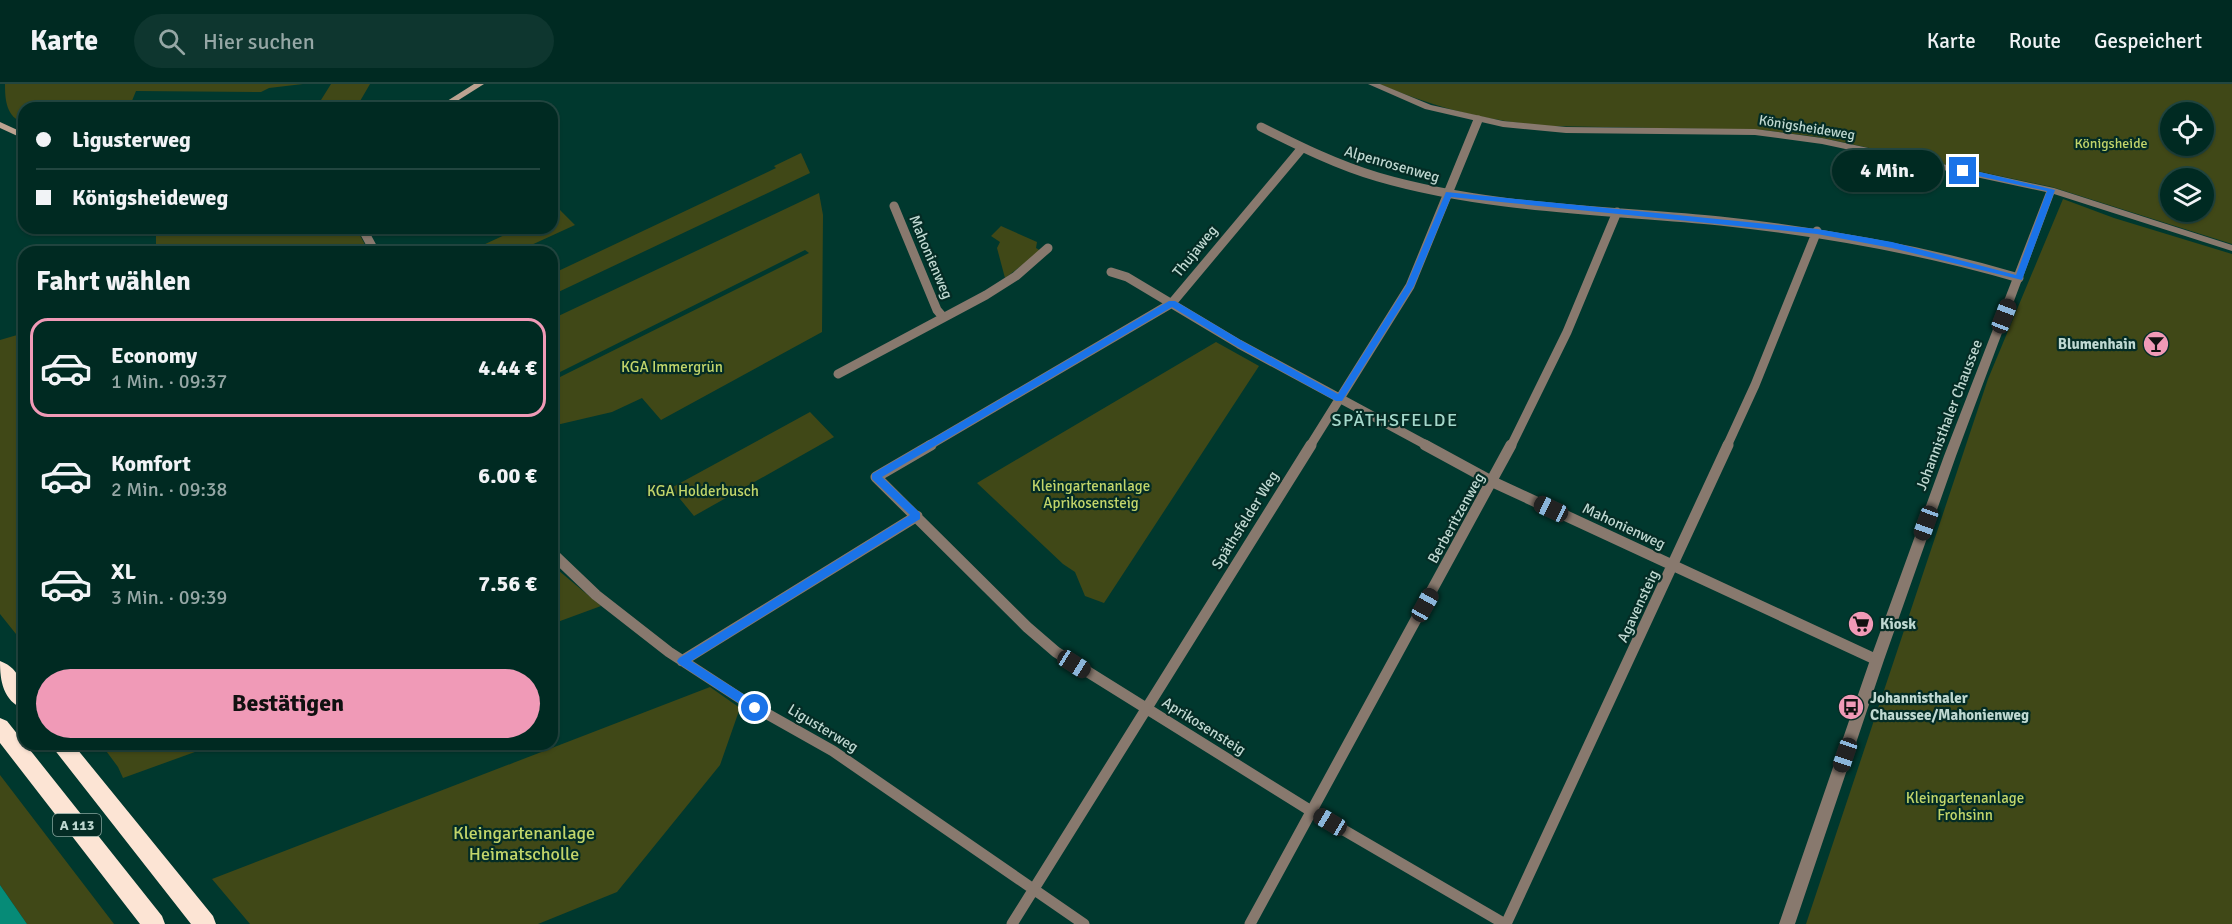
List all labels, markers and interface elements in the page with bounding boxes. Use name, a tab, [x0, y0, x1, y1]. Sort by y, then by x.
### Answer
search box	[134, 14, 554, 68]
text: Karte	[30, 24, 98, 58]
icon: search	[155, 25, 188, 58]
text: Hier suchen	[203, 28, 315, 55]
text: Karte	[1927, 28, 1976, 54]
text: Route	[2009, 28, 2061, 54]
text: Gespeichert	[2094, 28, 2202, 54]
map controls	[2160, 102, 2214, 222]
button: locate	[2160, 102, 2214, 156]
street label: Königsheideweg	[1758, 111, 1856, 144]
text: Ligusterweg	[72, 126, 191, 153]
park label: Königsheide	[2074, 135, 2148, 152]
street label: Alpenrosenweg	[1342, 142, 1442, 186]
callout: 4 Min.	[1831, 150, 1942, 192]
route end	[1949, 157, 1976, 184]
text: 4 Min.	[1860, 158, 1915, 183]
button: layers	[2160, 168, 2214, 222]
text: Königsheideweg	[72, 184, 228, 211]
street label: Mahonienweg	[905, 212, 957, 302]
street label: Thujaweg	[1169, 221, 1221, 281]
text: Fahrt wählen	[36, 265, 191, 298]
car	[1989, 296, 2019, 336]
bar icon: Blumenhain	[2141, 329, 2171, 359]
place label: Blumenhain	[2058, 335, 2136, 353]
street label: Johannisthaler Chaussee	[1912, 337, 1986, 493]
icon: car	[39, 341, 93, 395]
text: Economy	[111, 342, 197, 369]
text: 4.44 €	[478, 354, 537, 381]
park label: KGA Immergrün	[621, 358, 723, 376]
text: 1 Min. · 09:37	[111, 369, 227, 394]
district label: SPÄTHSFELDE	[1331, 409, 1459, 431]
icon: car	[39, 449, 93, 503]
text: Komfort	[111, 450, 191, 477]
text: 6.00 €	[478, 462, 537, 489]
street label: Späthsfelder Weg	[1208, 468, 1282, 572]
street label: Berberitzenweg	[1424, 470, 1488, 566]
text: 2 Min. · 09:38	[111, 477, 227, 502]
park label: Kleingartenanlage Aprikosensteig	[1032, 477, 1150, 512]
park label: KGA Holderbusch	[647, 482, 759, 500]
car	[1531, 493, 1571, 525]
street label: Mahonienweg	[1580, 499, 1668, 553]
car	[1911, 503, 1941, 543]
icon: car	[39, 557, 93, 611]
text: XL	[111, 558, 136, 585]
street label: Agavensteig	[1613, 567, 1663, 645]
text: 7.56 €	[478, 570, 537, 597]
text: 3 Min. · 09:39	[111, 585, 227, 610]
car	[1408, 585, 1442, 625]
supermarket icon: Kiosk	[1846, 609, 1876, 639]
place label: Kiosk	[1880, 615, 1916, 633]
car	[1054, 647, 1094, 681]
button: Bestätigen	[36, 669, 540, 738]
place label: Johannisthaler Chaussee/Mahonienweg	[1870, 689, 2029, 724]
bus stop icon: Johannisthaler Chaussee/Mahonienweg	[1836, 692, 1866, 722]
street label: Aprikosensteig	[1159, 693, 1249, 759]
route start	[741, 694, 768, 721]
street label: Ligusterweg	[785, 700, 861, 756]
car	[1831, 735, 1859, 775]
park label: Kleingartenanlage Frohsinn	[1906, 789, 2024, 824]
car	[1310, 805, 1350, 839]
road number: A 113	[53, 814, 101, 836]
park label: Kleingartenanlage Heimatscholle	[453, 822, 595, 865]

